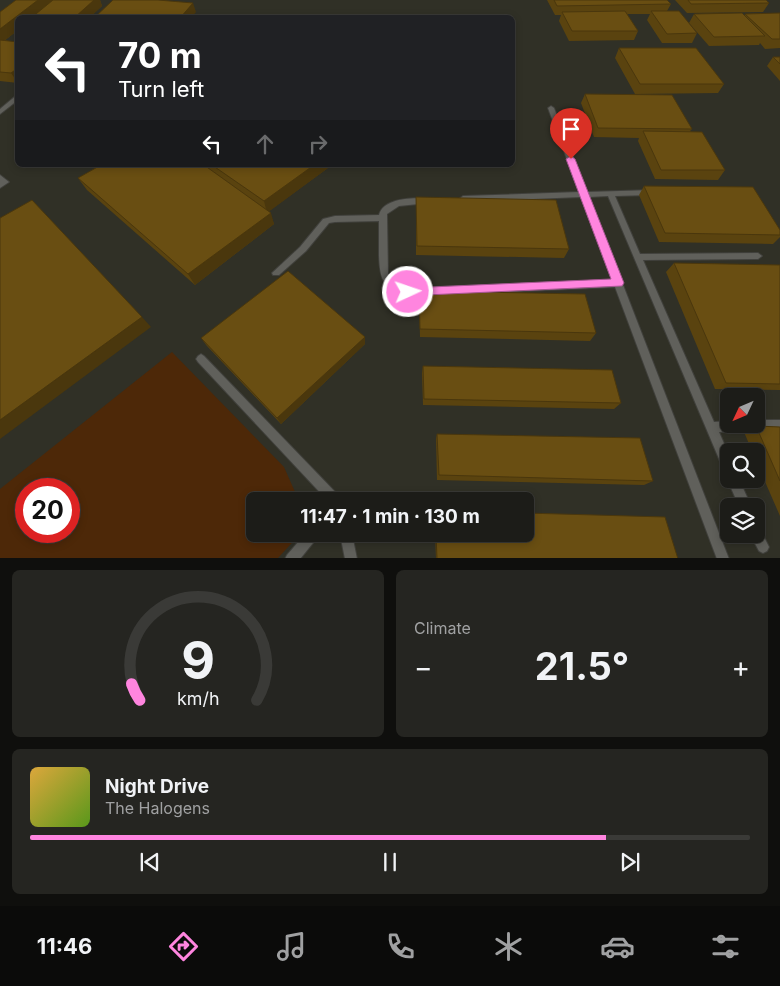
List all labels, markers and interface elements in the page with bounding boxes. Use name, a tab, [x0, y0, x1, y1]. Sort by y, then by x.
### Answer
text: 70 m	[118, 34, 202, 76]
icon: left	[35, 35, 100, 100]
text: Turn left	[118, 76, 204, 102]
pin	[550, 108, 592, 159]
icon: arrive	[557, 115, 585, 143]
icon: left	[198, 130, 226, 158]
icon: ahead	[251, 130, 279, 158]
icon: right	[304, 130, 332, 158]
position arrow	[381, 265, 433, 317]
north arrow	[720, 388, 765, 432]
map controls	[720, 388, 765, 543]
button: search	[720, 443, 765, 488]
speed limit sign: 20	[15, 478, 80, 543]
button: layers	[720, 498, 765, 543]
text: 11:47 · 1 min · 130 m	[300, 505, 480, 528]
text: Climate	[414, 618, 471, 638]
text: 9	[181, 629, 215, 692]
text: 21.5°	[535, 643, 629, 689]
text: −	[414, 650, 433, 684]
text: +	[731, 650, 750, 684]
text: km/h	[177, 688, 219, 709]
text: Night Drive	[105, 775, 209, 798]
text: The Halogens	[105, 798, 210, 818]
icon: previous	[136, 848, 164, 876]
icon: pause	[376, 848, 404, 876]
icon: next	[616, 848, 644, 876]
icon: directions	[166, 929, 201, 964]
icon: music	[274, 929, 309, 964]
icon: phone	[383, 929, 418, 964]
icon: climate	[491, 929, 526, 964]
icon: car	[600, 929, 635, 964]
icon: filters	[708, 929, 743, 964]
text: 11:46	[37, 933, 92, 959]

